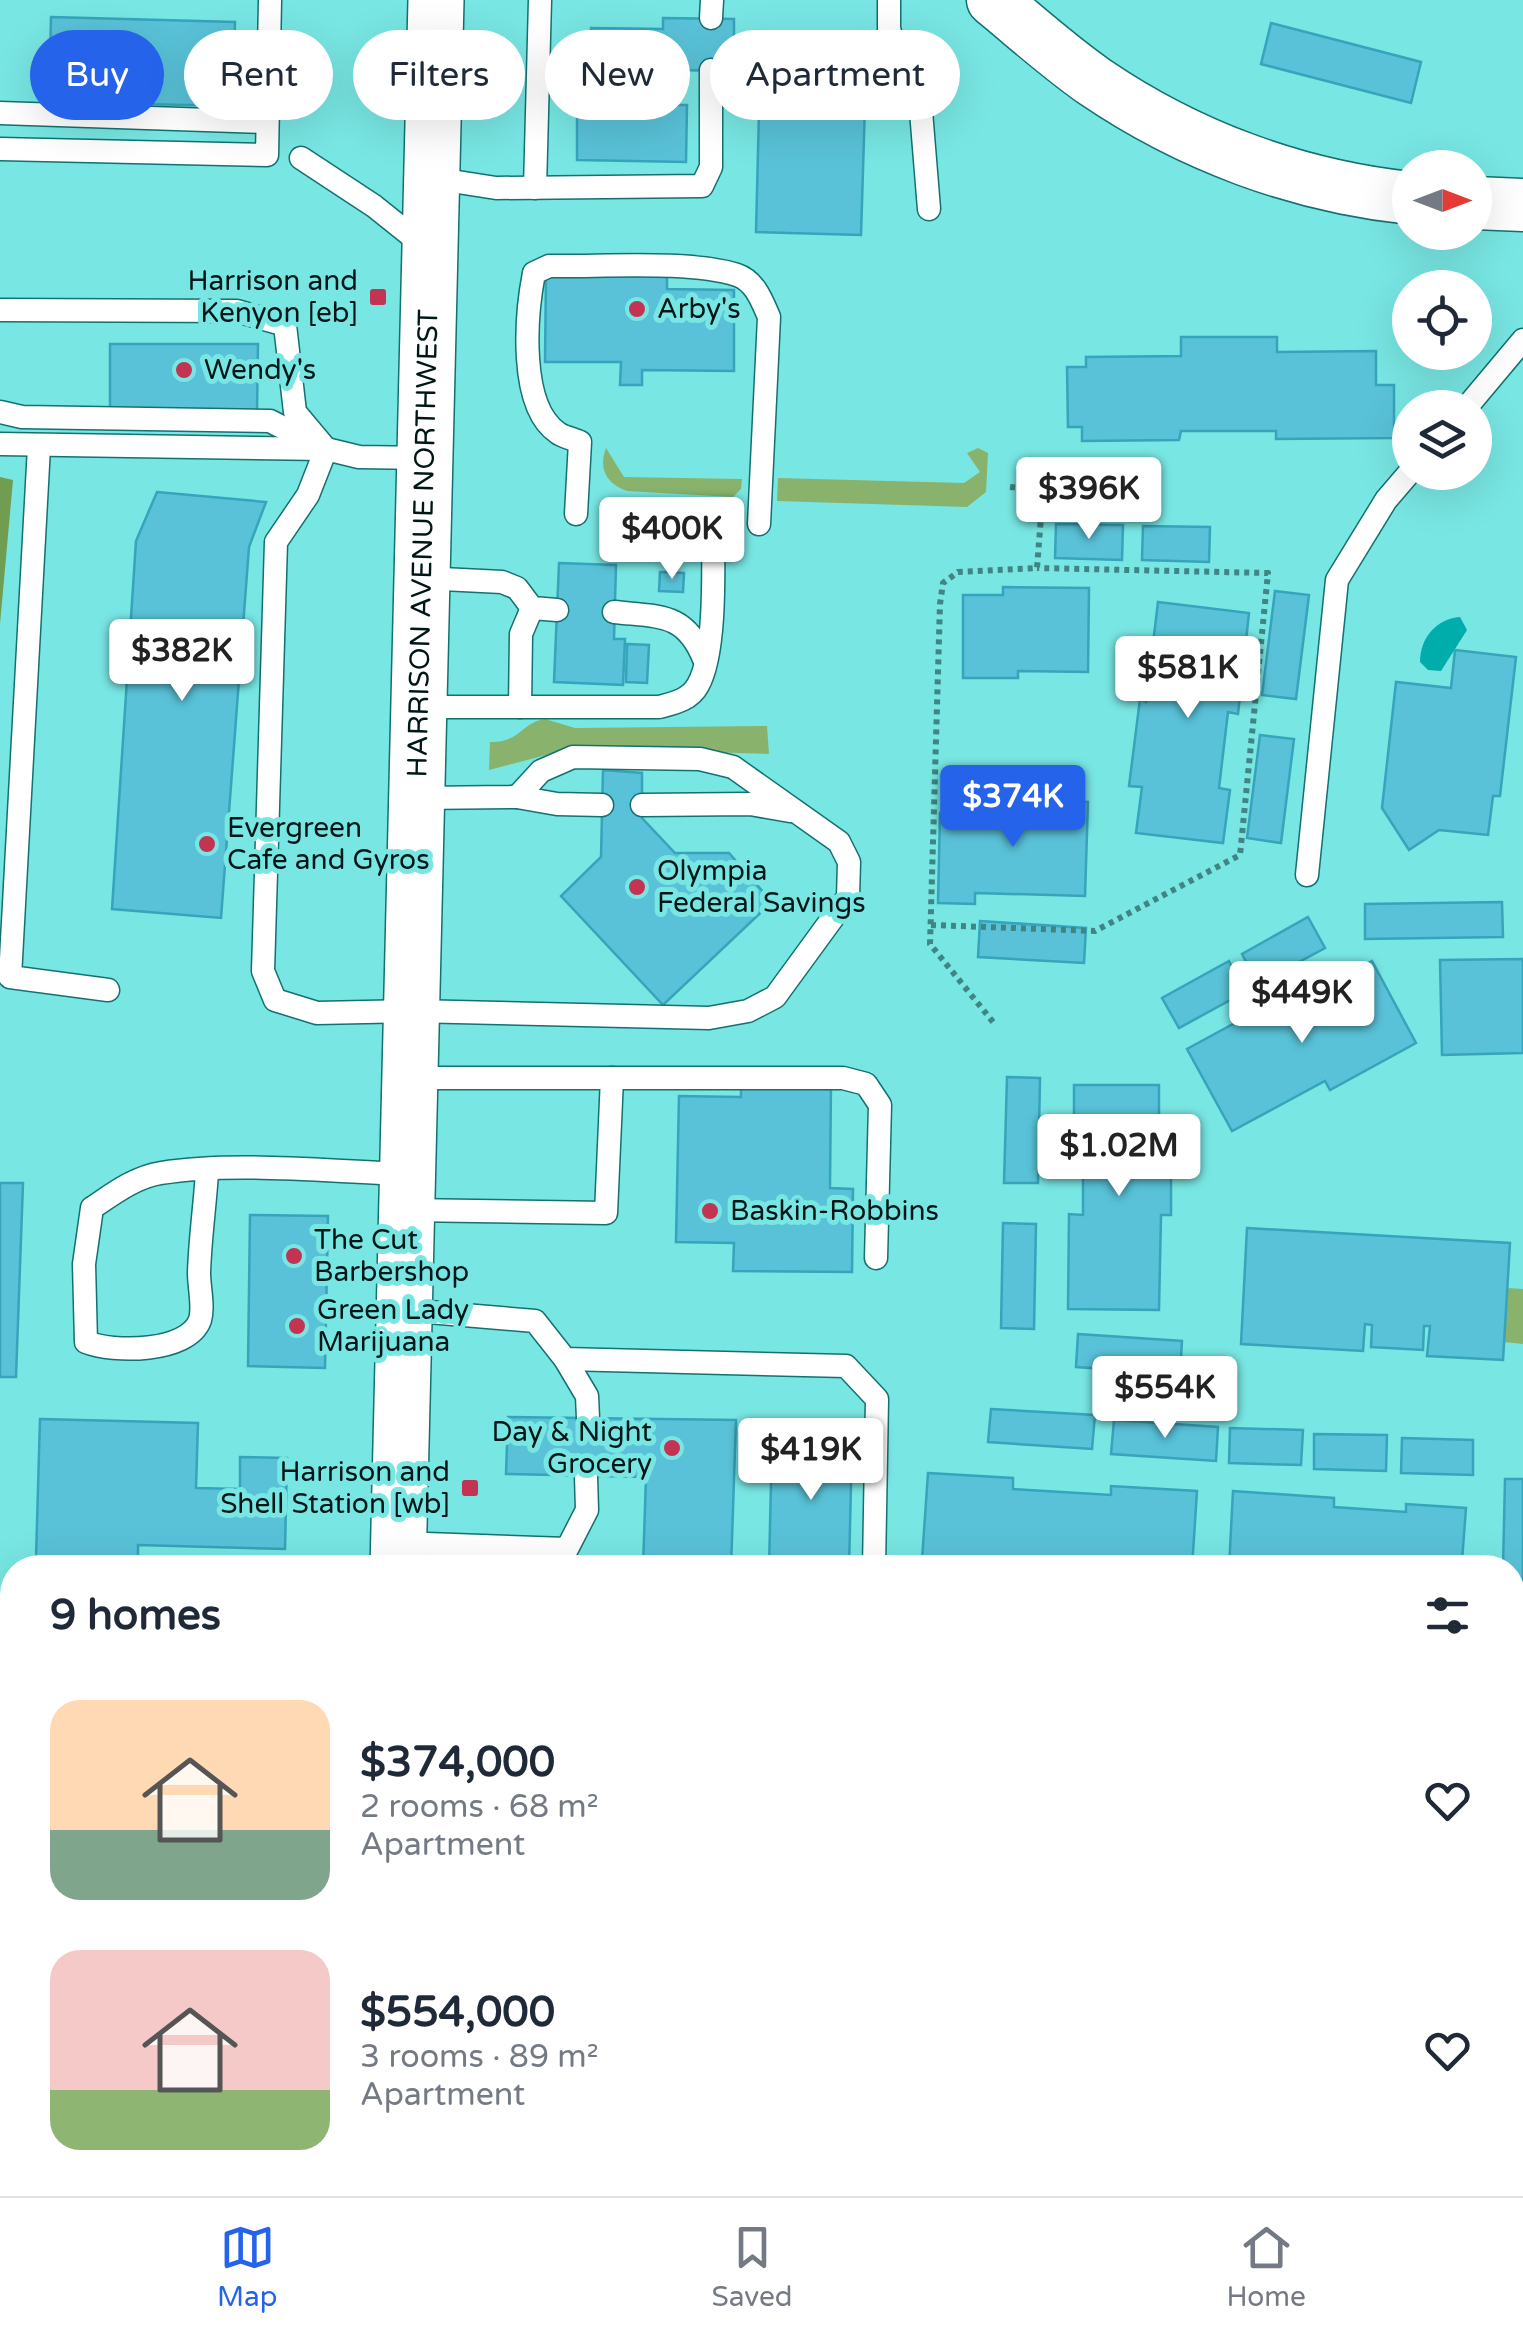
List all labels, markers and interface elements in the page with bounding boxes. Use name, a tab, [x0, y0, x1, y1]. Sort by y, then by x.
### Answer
chip: Buy	[30, 30, 164, 120]
chip: Rent	[184, 30, 333, 120]
chip: Filters	[353, 30, 525, 120]
chip: New	[545, 30, 690, 120]
chip: Apartment	[710, 30, 960, 120]
north arrow	[1392, 150, 1492, 250]
map controls	[1392, 150, 1492, 490]
place label: Harrison and Kenyon [eb]	[187, 264, 358, 330]
button: locate	[1392, 270, 1492, 370]
marker: Harrison and Kenyon [eb]	[367, 286, 389, 308]
place label: Arby's	[657, 292, 741, 326]
marker: Arby's	[626, 298, 648, 320]
street label: HARRISON AVENUE NORTHWEST	[400, 309, 446, 778]
place label: Wendy's	[204, 353, 316, 387]
marker: Wendy's	[173, 359, 195, 381]
button: layers	[1392, 390, 1492, 490]
pin: $396K	[1019, 457, 1159, 542]
text: $396K	[1038, 470, 1140, 508]
pin: $400K	[602, 497, 742, 582]
text: $400K	[621, 510, 723, 548]
pin: $382K	[112, 619, 252, 704]
text: $382K	[131, 632, 233, 670]
pin: $581K	[1118, 636, 1258, 721]
text: $581K	[1137, 649, 1239, 687]
pin: $374K	[943, 765, 1083, 850]
text: $374K	[962, 778, 1064, 816]
place label: Evergreen Cafe and Gyros	[227, 811, 430, 877]
marker: Evergreen Cafe and Gyros	[196, 833, 218, 855]
place label: Olympia Federal Savings	[657, 854, 866, 920]
marker: Olympia Federal Savings	[626, 876, 648, 898]
pin: $449K	[1232, 961, 1372, 1046]
text: $449K	[1251, 974, 1353, 1012]
pin: $1.02M	[1038, 1114, 1200, 1199]
text: $1.02M	[1059, 1127, 1179, 1165]
place label: Baskin-Robbins	[730, 1194, 939, 1228]
marker: Baskin-Robbins	[699, 1200, 721, 1222]
place label: The Cut Barbershop	[314, 1223, 469, 1289]
marker: The Cut Barbershop	[283, 1245, 305, 1267]
place label: Green Lady Marijuana	[317, 1293, 469, 1359]
marker: Green Lady Marijuana	[286, 1315, 308, 1337]
pin: $554K	[1095, 1356, 1235, 1441]
text: $554K	[1114, 1369, 1216, 1407]
place label: Day & Night Grocery	[491, 1415, 652, 1481]
pin: $419K	[741, 1418, 881, 1503]
text: $419K	[760, 1431, 862, 1469]
marker: Day & Night Grocery	[661, 1437, 683, 1459]
place label: Harrison and Shell Station [wb]	[220, 1455, 450, 1521]
marker: Harrison and Shell Station [wb]	[459, 1477, 481, 1499]
icon: filters	[1420, 1588, 1475, 1643]
text: 9 homes	[50, 1590, 221, 1641]
text: $374,000	[360, 1737, 555, 1788]
icon: home	[130, 1740, 250, 1860]
icon: heart	[1420, 1773, 1475, 1828]
text: 2 rooms · 68 m²	[360, 1788, 599, 1826]
text: Apartment	[360, 1826, 525, 1864]
text: $554,000	[360, 1987, 555, 2038]
icon: home	[130, 1990, 250, 2110]
icon: heart	[1420, 2023, 1475, 2078]
text: 3 rooms · 89 m²	[360, 2038, 599, 2076]
text: Apartment	[360, 2076, 525, 2114]
tab: Map	[217, 2220, 278, 2314]
tab: Saved	[712, 2220, 793, 2314]
tab: Home	[1227, 2220, 1306, 2314]

